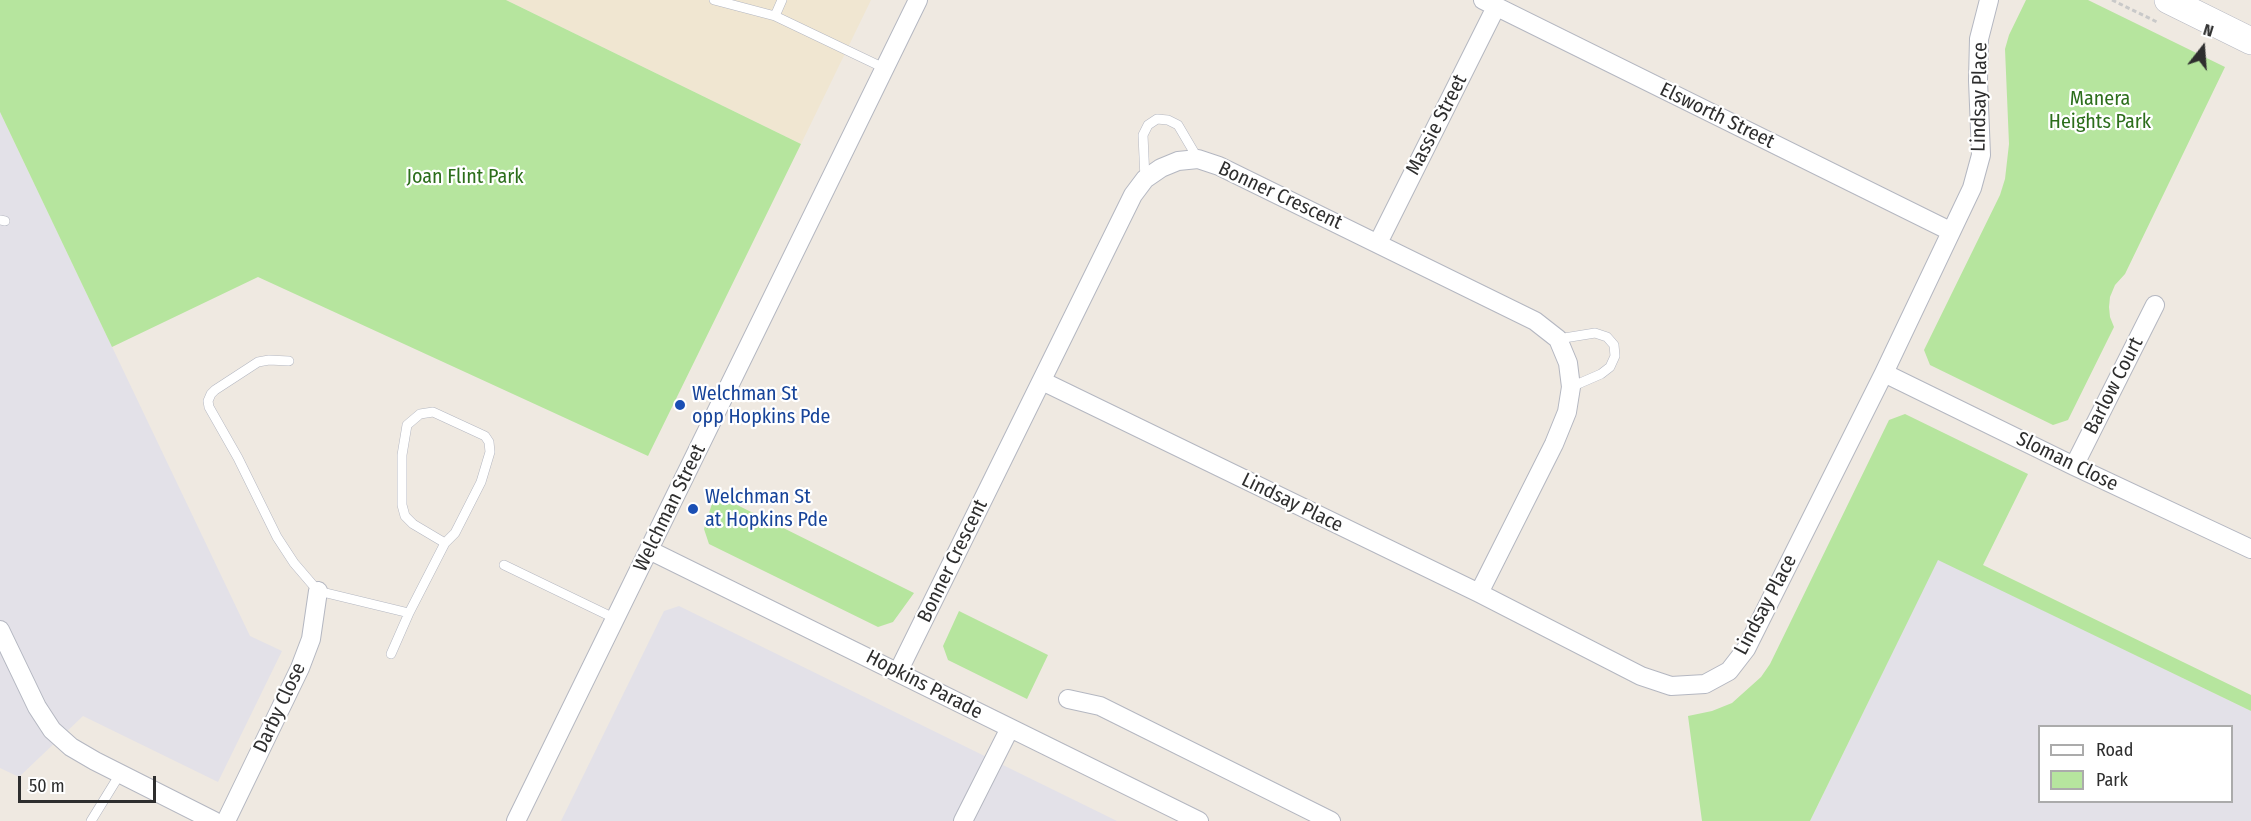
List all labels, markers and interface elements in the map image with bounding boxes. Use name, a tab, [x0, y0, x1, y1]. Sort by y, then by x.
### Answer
north arrow	[2173, 18, 2233, 78]
text: N	[2201, 20, 2216, 41]
street label: Lindsay Place	[1967, 42, 1993, 152]
street label: Massie Street	[1401, 71, 1473, 179]
street label: Elsworth Street	[1656, 78, 1778, 154]
park label: Manera Heights Park	[2049, 87, 2151, 134]
street label: Bonner Crescent	[1214, 157, 1346, 235]
park label: Joan Flint Park	[406, 165, 524, 189]
street label: Barlow Court	[2079, 334, 2149, 438]
place label: Welchman St opp Hopkins Pde	[692, 382, 830, 429]
marker: Welchman St opp Hopkins Pde	[673, 398, 687, 412]
street label: Sloman Close	[2012, 427, 2122, 497]
street label: Welchman Street	[629, 440, 711, 576]
street label: Lindsay Place	[1237, 468, 1347, 538]
place label: Welchman St at Hopkins Pde	[705, 485, 828, 532]
street label: Bonner Crescent	[913, 496, 993, 626]
marker: Welchman St at Hopkins Pde	[686, 502, 700, 516]
street label: Lindsay Place	[1730, 551, 1802, 659]
street label: Hopkins Parade	[862, 645, 986, 725]
street label: Darby Close	[249, 659, 311, 757]
legend	[2038, 725, 2233, 803]
text: Road	[2096, 739, 2133, 761]
scale bar	[21, 764, 159, 802]
text: Park	[2096, 769, 2128, 791]
text: 50 m	[29, 775, 65, 797]

